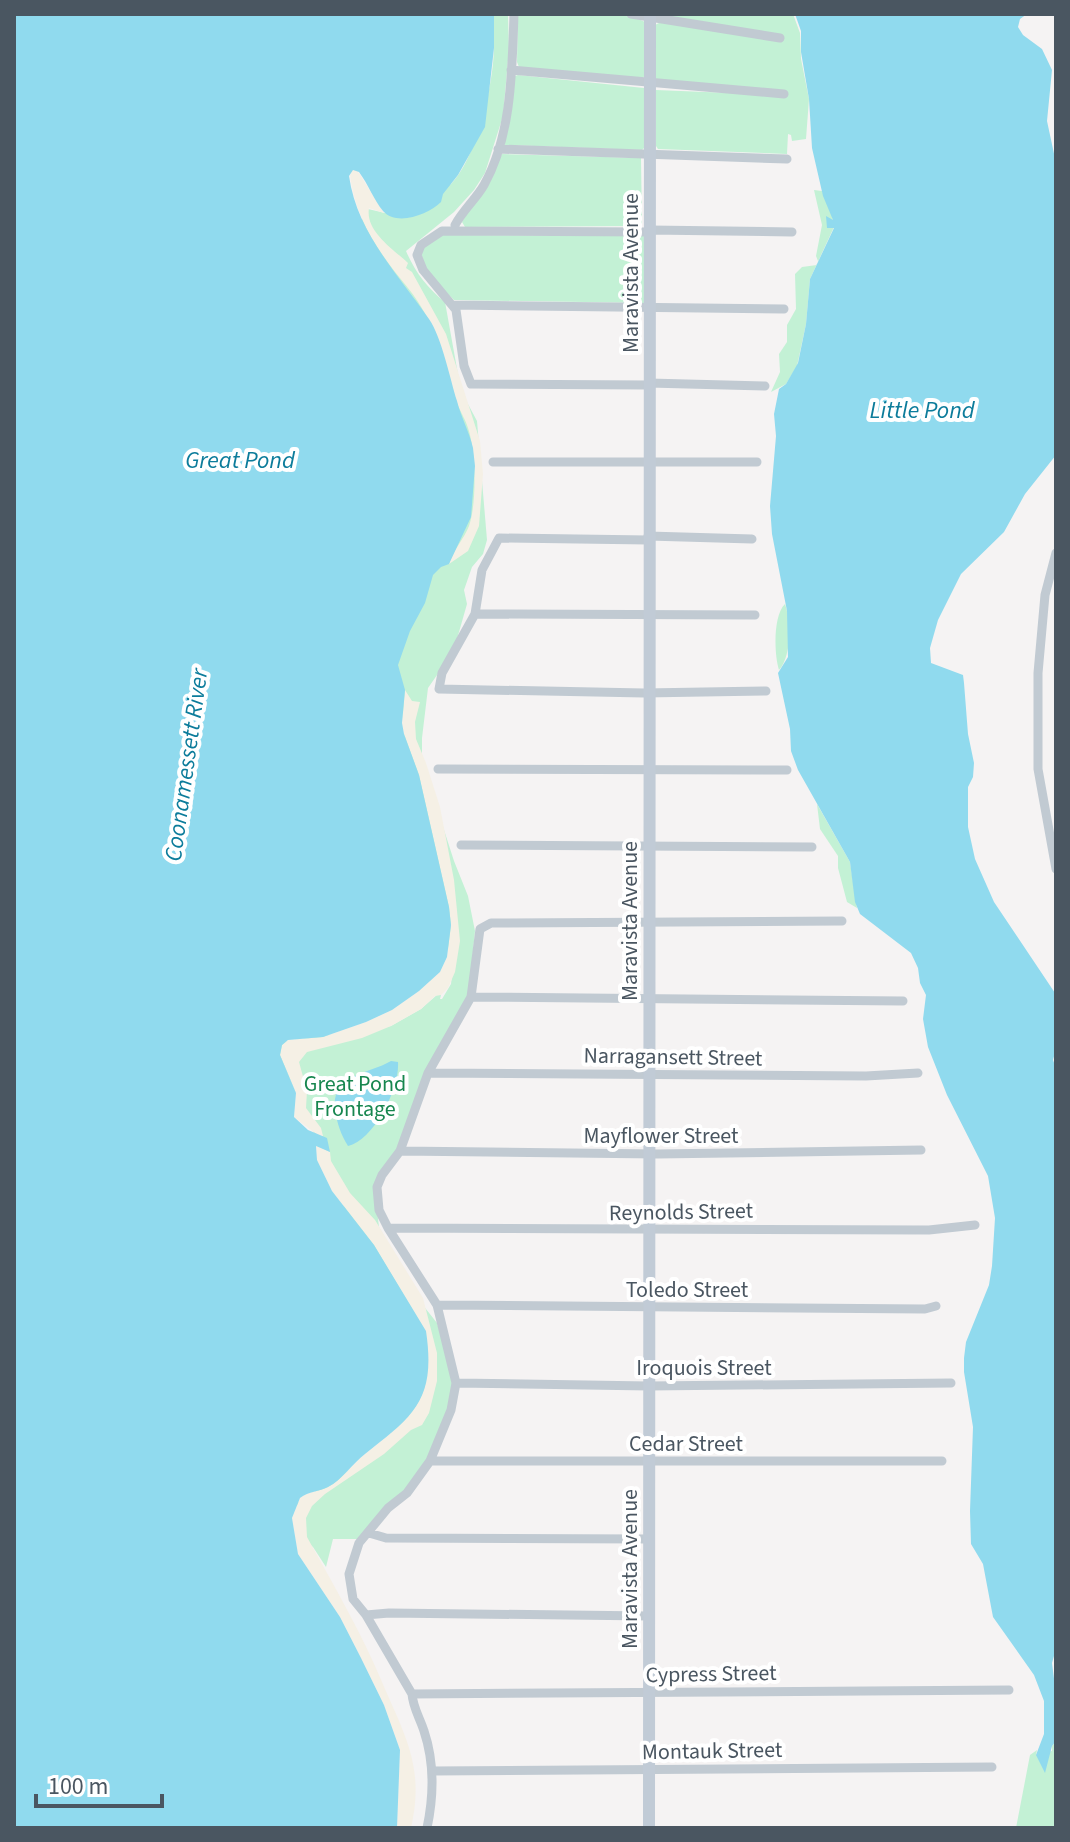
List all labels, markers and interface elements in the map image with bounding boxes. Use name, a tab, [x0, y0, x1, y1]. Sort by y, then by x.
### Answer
street label: Maravista Avenue	[615, 193, 647, 353]
water label: Little Pond	[869, 393, 976, 428]
water label: Great Pond	[185, 443, 296, 478]
water label: Coonamessett River	[156, 665, 218, 864]
street label: Maravista Avenue	[614, 841, 646, 1001]
street label: Narragansett Street	[583, 1039, 763, 1075]
park label: Great Pond Frontage	[304, 1068, 406, 1125]
street label: Mayflower Street	[583, 1120, 739, 1152]
street label: Reynolds Street	[609, 1195, 754, 1229]
street label: Toledo Street	[626, 1274, 749, 1306]
street label: Iroquois Street	[636, 1352, 772, 1384]
street label: Cedar Street	[629, 1428, 744, 1460]
street label: Maravista Avenue	[614, 1489, 646, 1649]
street label: Cypress Street	[645, 1657, 777, 1691]
street label: Montauk Street	[642, 1734, 783, 1768]
scale bar	[36, 1758, 162, 1808]
text: 100 m	[48, 1769, 108, 1804]

